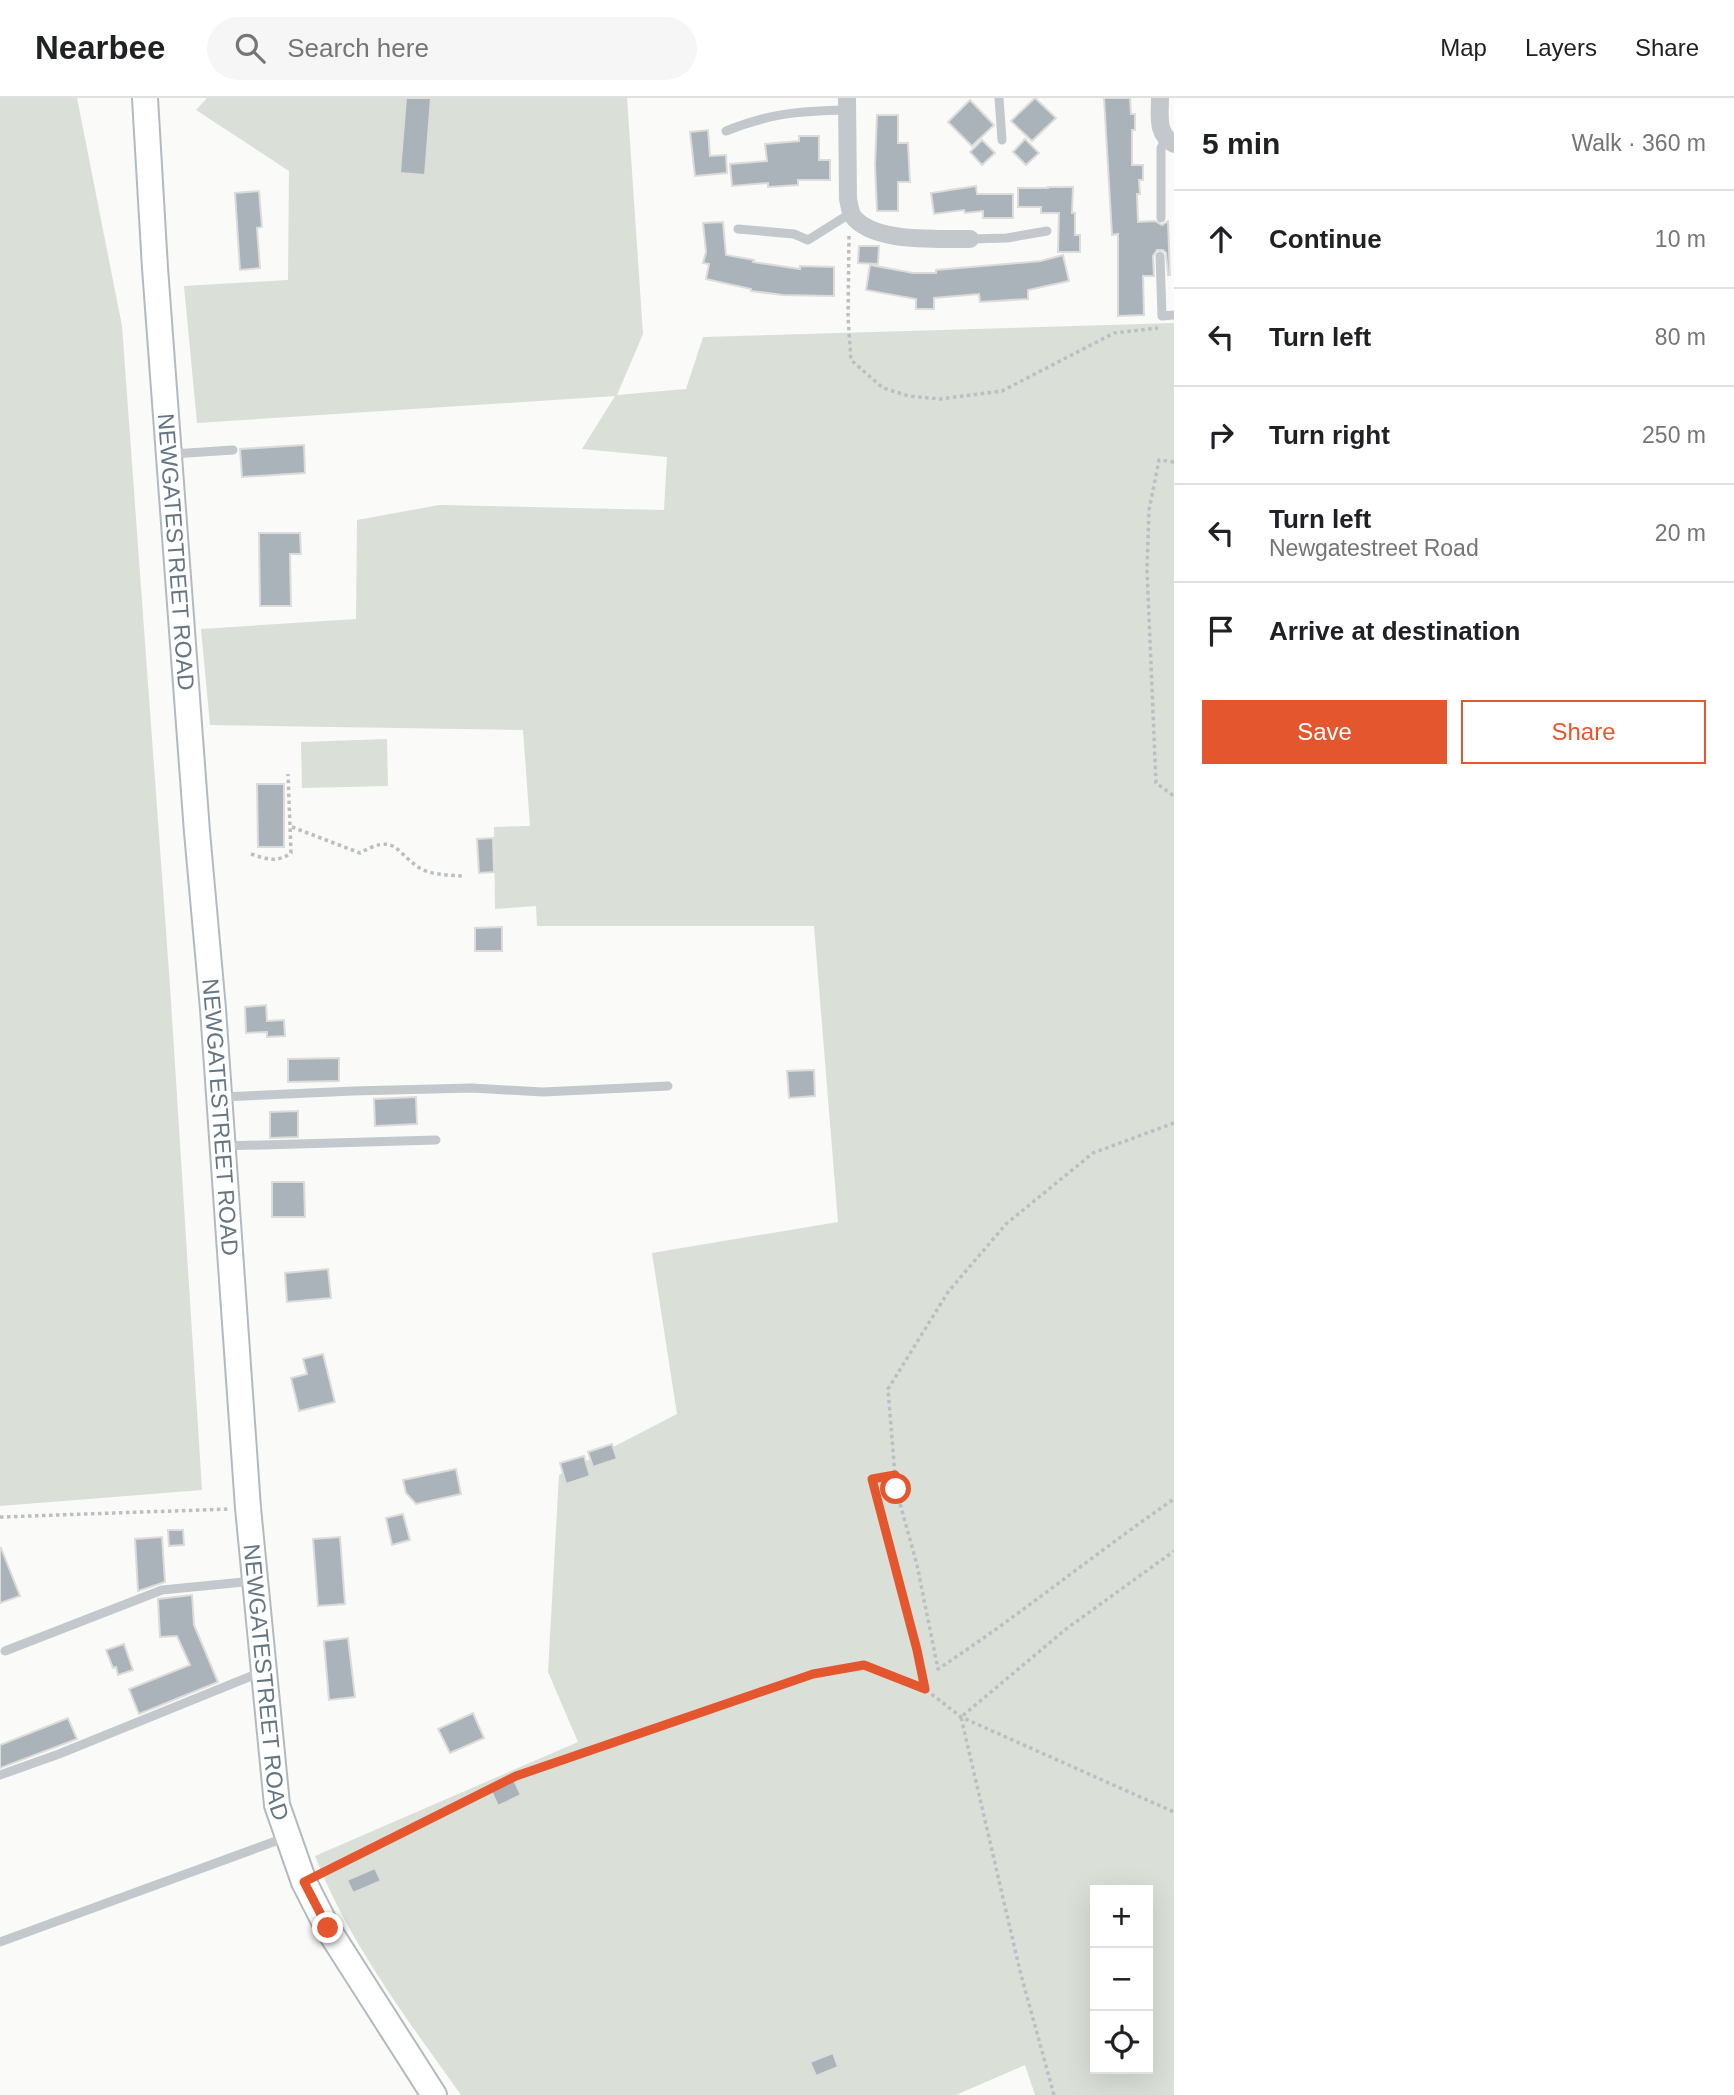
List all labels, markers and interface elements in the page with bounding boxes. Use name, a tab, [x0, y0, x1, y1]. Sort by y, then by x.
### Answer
search box	[207, 17, 697, 80]
text: Nearbee	[35, 29, 165, 66]
icon: search	[231, 29, 269, 67]
text: Search here	[287, 33, 429, 63]
text: Map	[1440, 34, 1487, 61]
text: Layers	[1525, 34, 1597, 61]
text: Share	[1635, 34, 1699, 61]
text: 5 min	[1202, 127, 1280, 160]
text: Walk · 360 m	[1571, 130, 1706, 156]
icon: ahead	[1202, 220, 1240, 258]
text: Continue	[1269, 224, 1382, 254]
text: 10 m	[1655, 226, 1706, 252]
icon: left	[1202, 318, 1240, 356]
text: Turn left	[1269, 322, 1371, 352]
text: 80 m	[1655, 324, 1706, 350]
street label: NEWGATESTREET ROAD	[153, 412, 199, 691]
icon: right	[1202, 416, 1240, 454]
text: Turn right	[1269, 420, 1390, 450]
text: 250 m	[1642, 422, 1706, 448]
text: Turn left	[1269, 504, 1371, 534]
icon: left	[1202, 514, 1240, 552]
text: 20 m	[1655, 520, 1706, 546]
text: Newgatestreet Road	[1269, 535, 1479, 561]
icon: arrive	[1202, 612, 1240, 650]
text: Arrive at destination	[1269, 616, 1520, 646]
button: Save	[1202, 700, 1447, 764]
button: Share	[1461, 700, 1706, 764]
street label: NEWGATESTREET ROAD	[197, 977, 243, 1257]
route start	[880, 1473, 911, 1504]
street label: NEWGATESTREET ROAD	[239, 1543, 294, 1824]
map controls	[1090, 1885, 1153, 2074]
button: +	[1090, 1885, 1153, 1948]
route end	[312, 1912, 343, 1943]
button: −	[1090, 1948, 1153, 2011]
button: locate	[1090, 2011, 1153, 2074]

